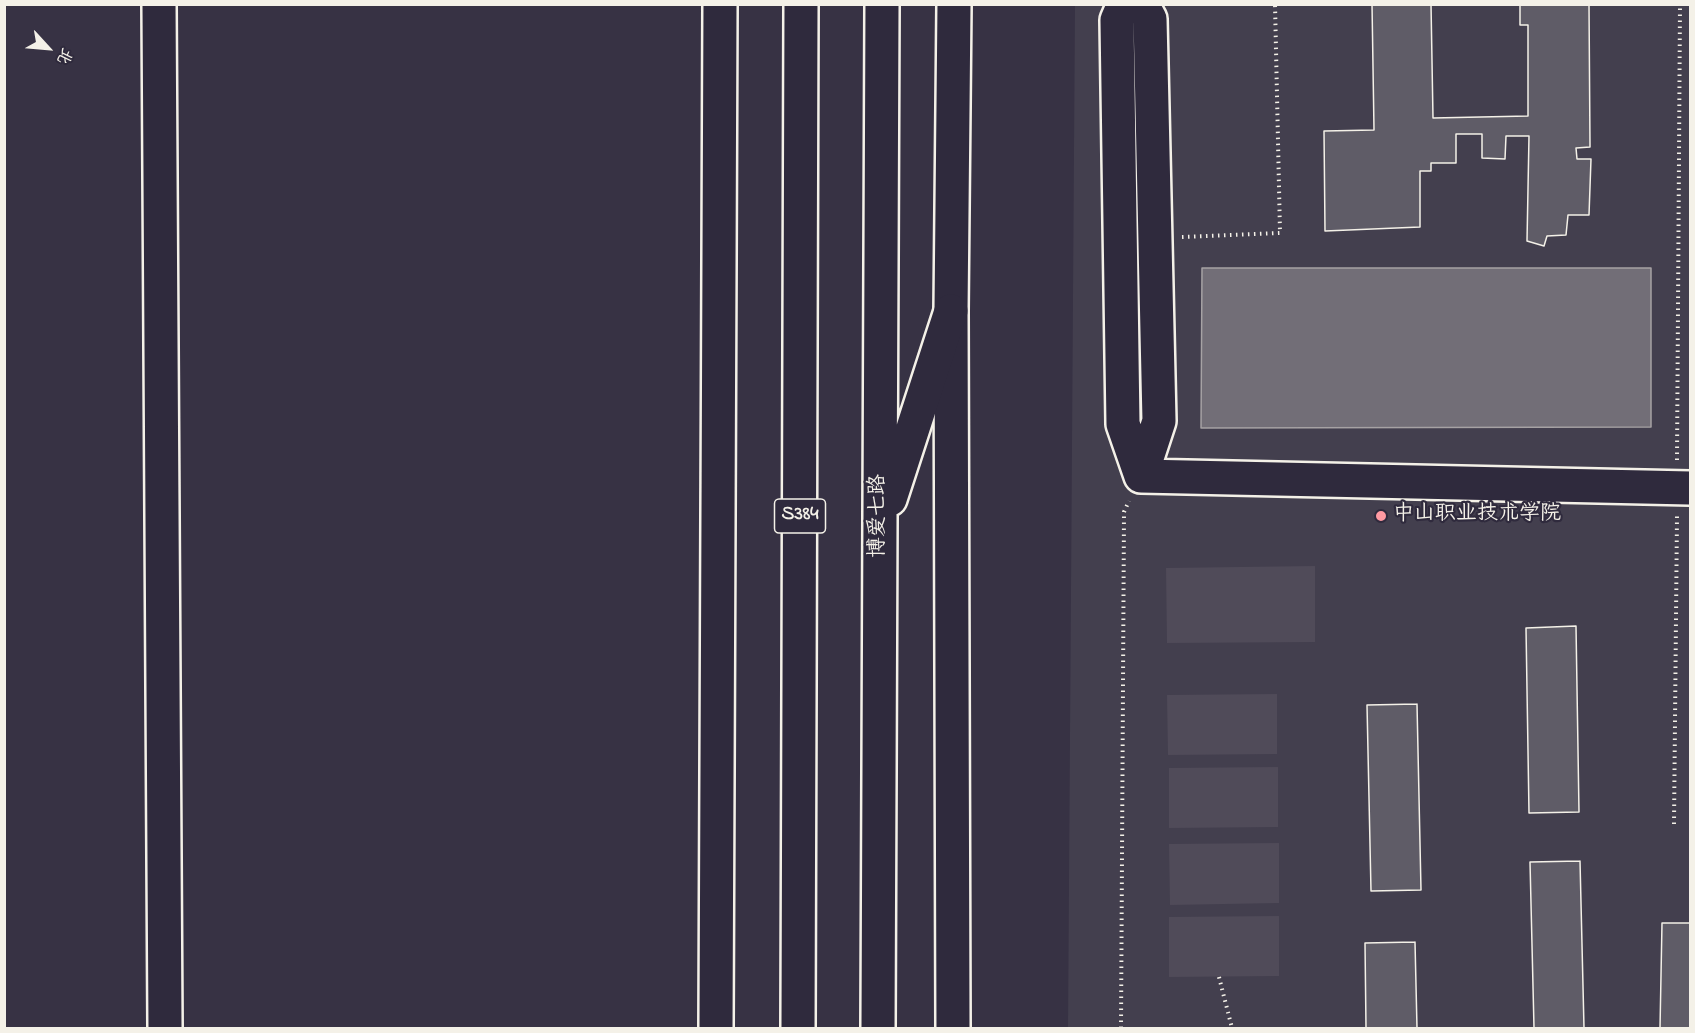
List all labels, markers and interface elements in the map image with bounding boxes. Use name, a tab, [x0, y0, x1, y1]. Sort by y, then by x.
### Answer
north arrow	[18, 18, 78, 78]
text: 北	[50, 43, 78, 68]
street label: 博爱七路	[867, 474, 893, 558]
road number: S384	[774, 499, 826, 533]
place label: 中山职业技术学院	[1393, 503, 1561, 529]
marker: 中山职业技术学院	[1374, 509, 1388, 523]

